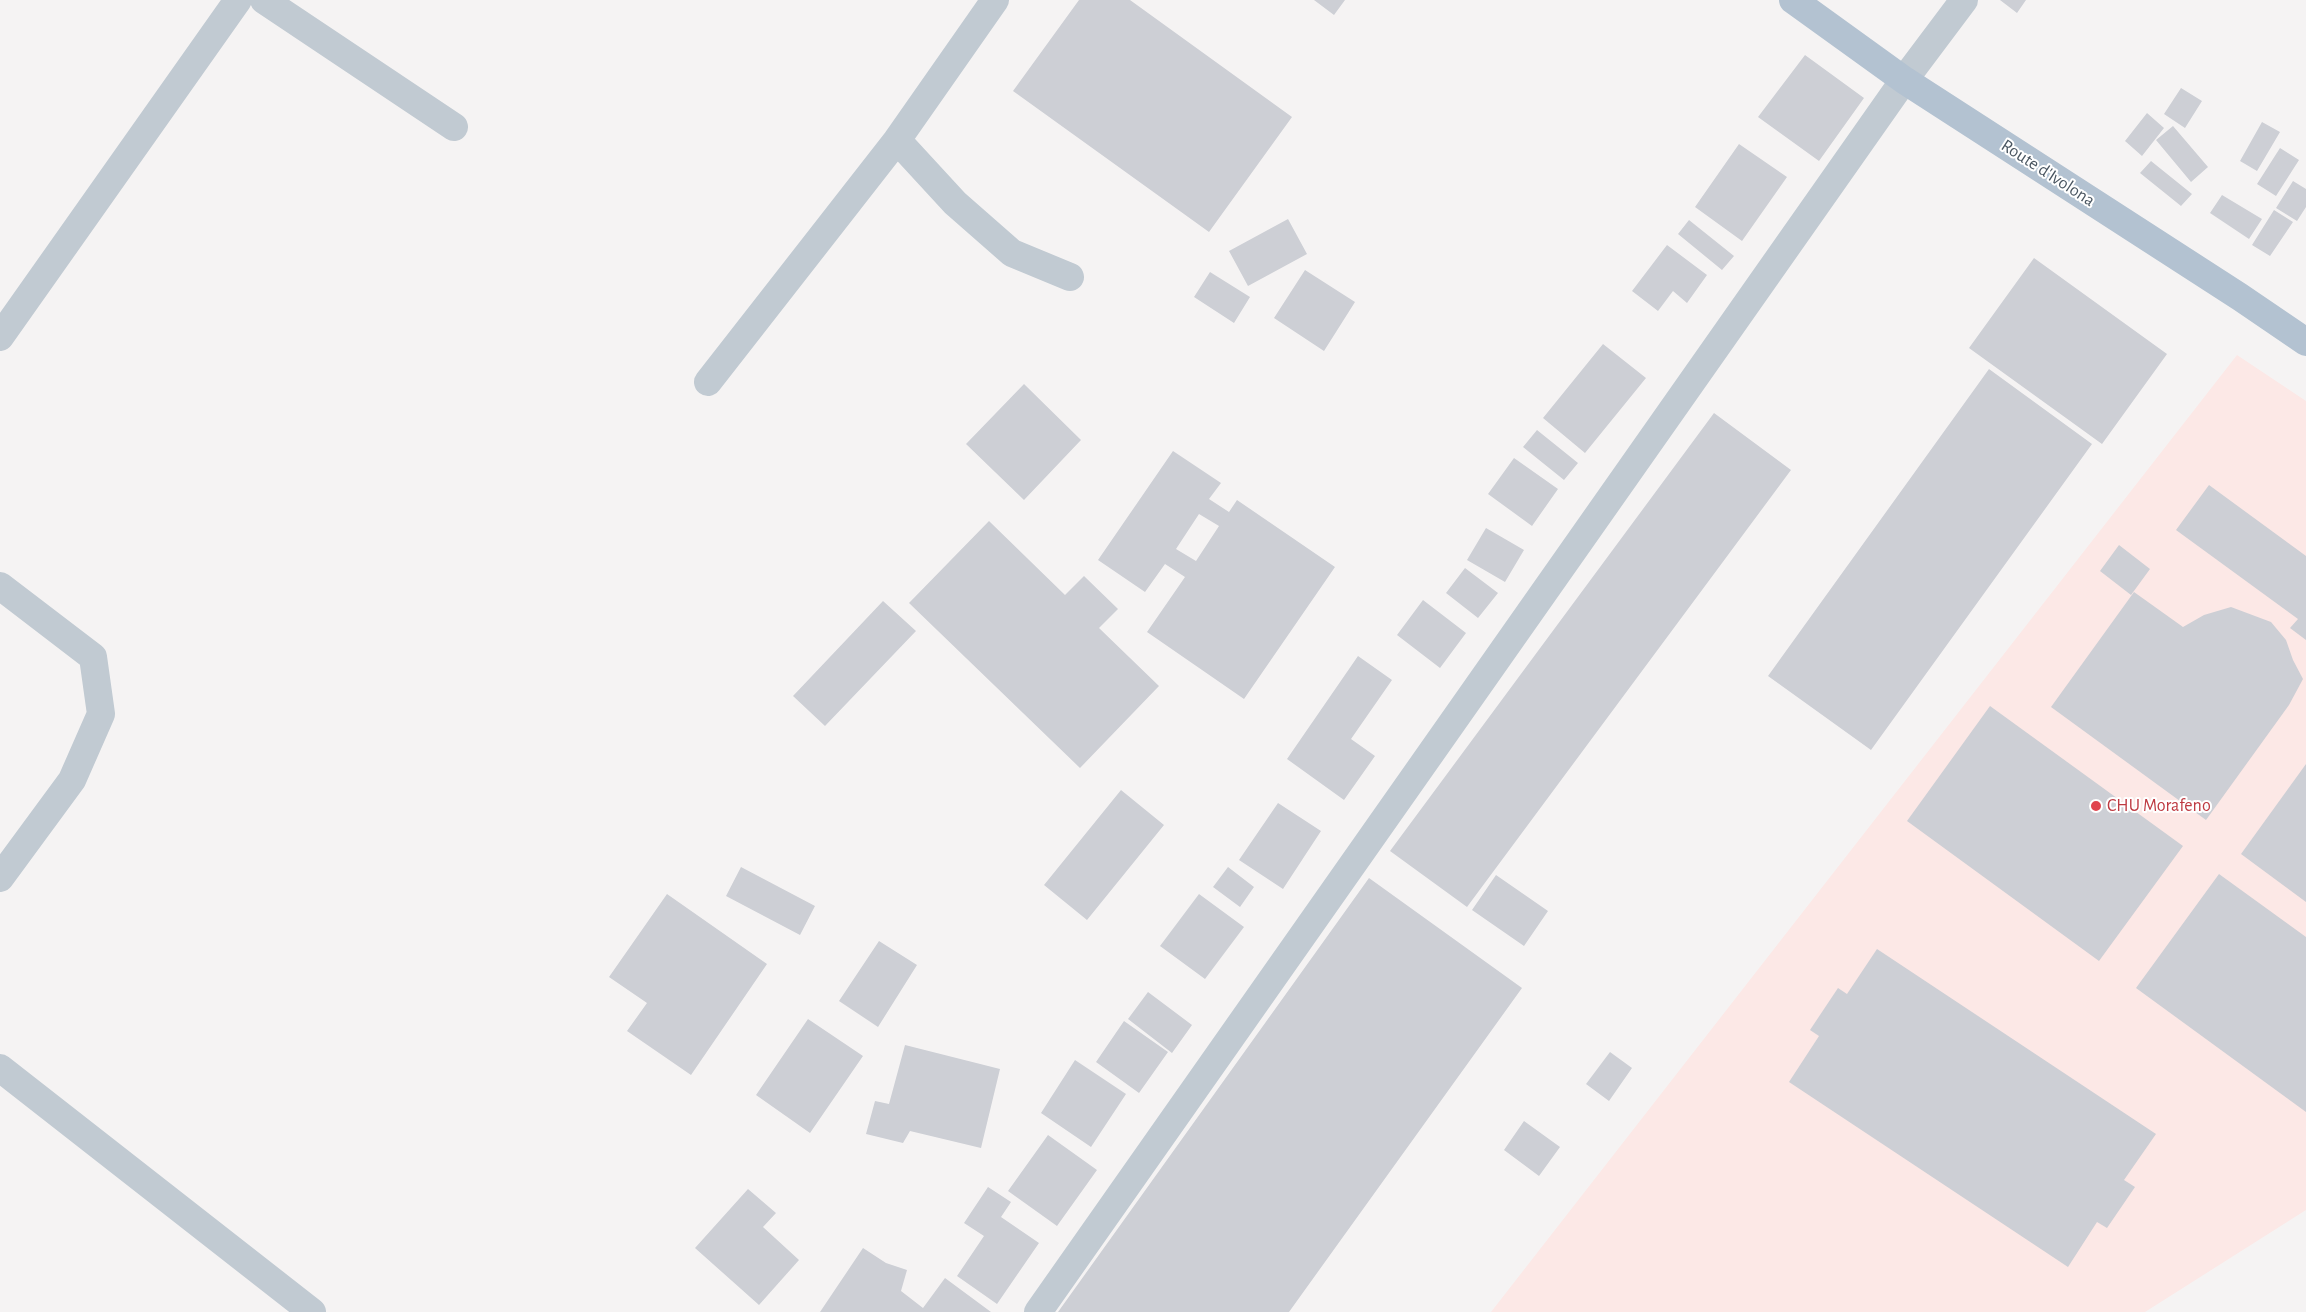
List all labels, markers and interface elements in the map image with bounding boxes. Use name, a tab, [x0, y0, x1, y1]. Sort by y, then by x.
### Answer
street label: Route d'Ivolona	[1997, 135, 2099, 211]
place label: CHU Morafeno	[2107, 795, 2211, 817]
marker: CHU Morafeno	[2089, 799, 2103, 813]

